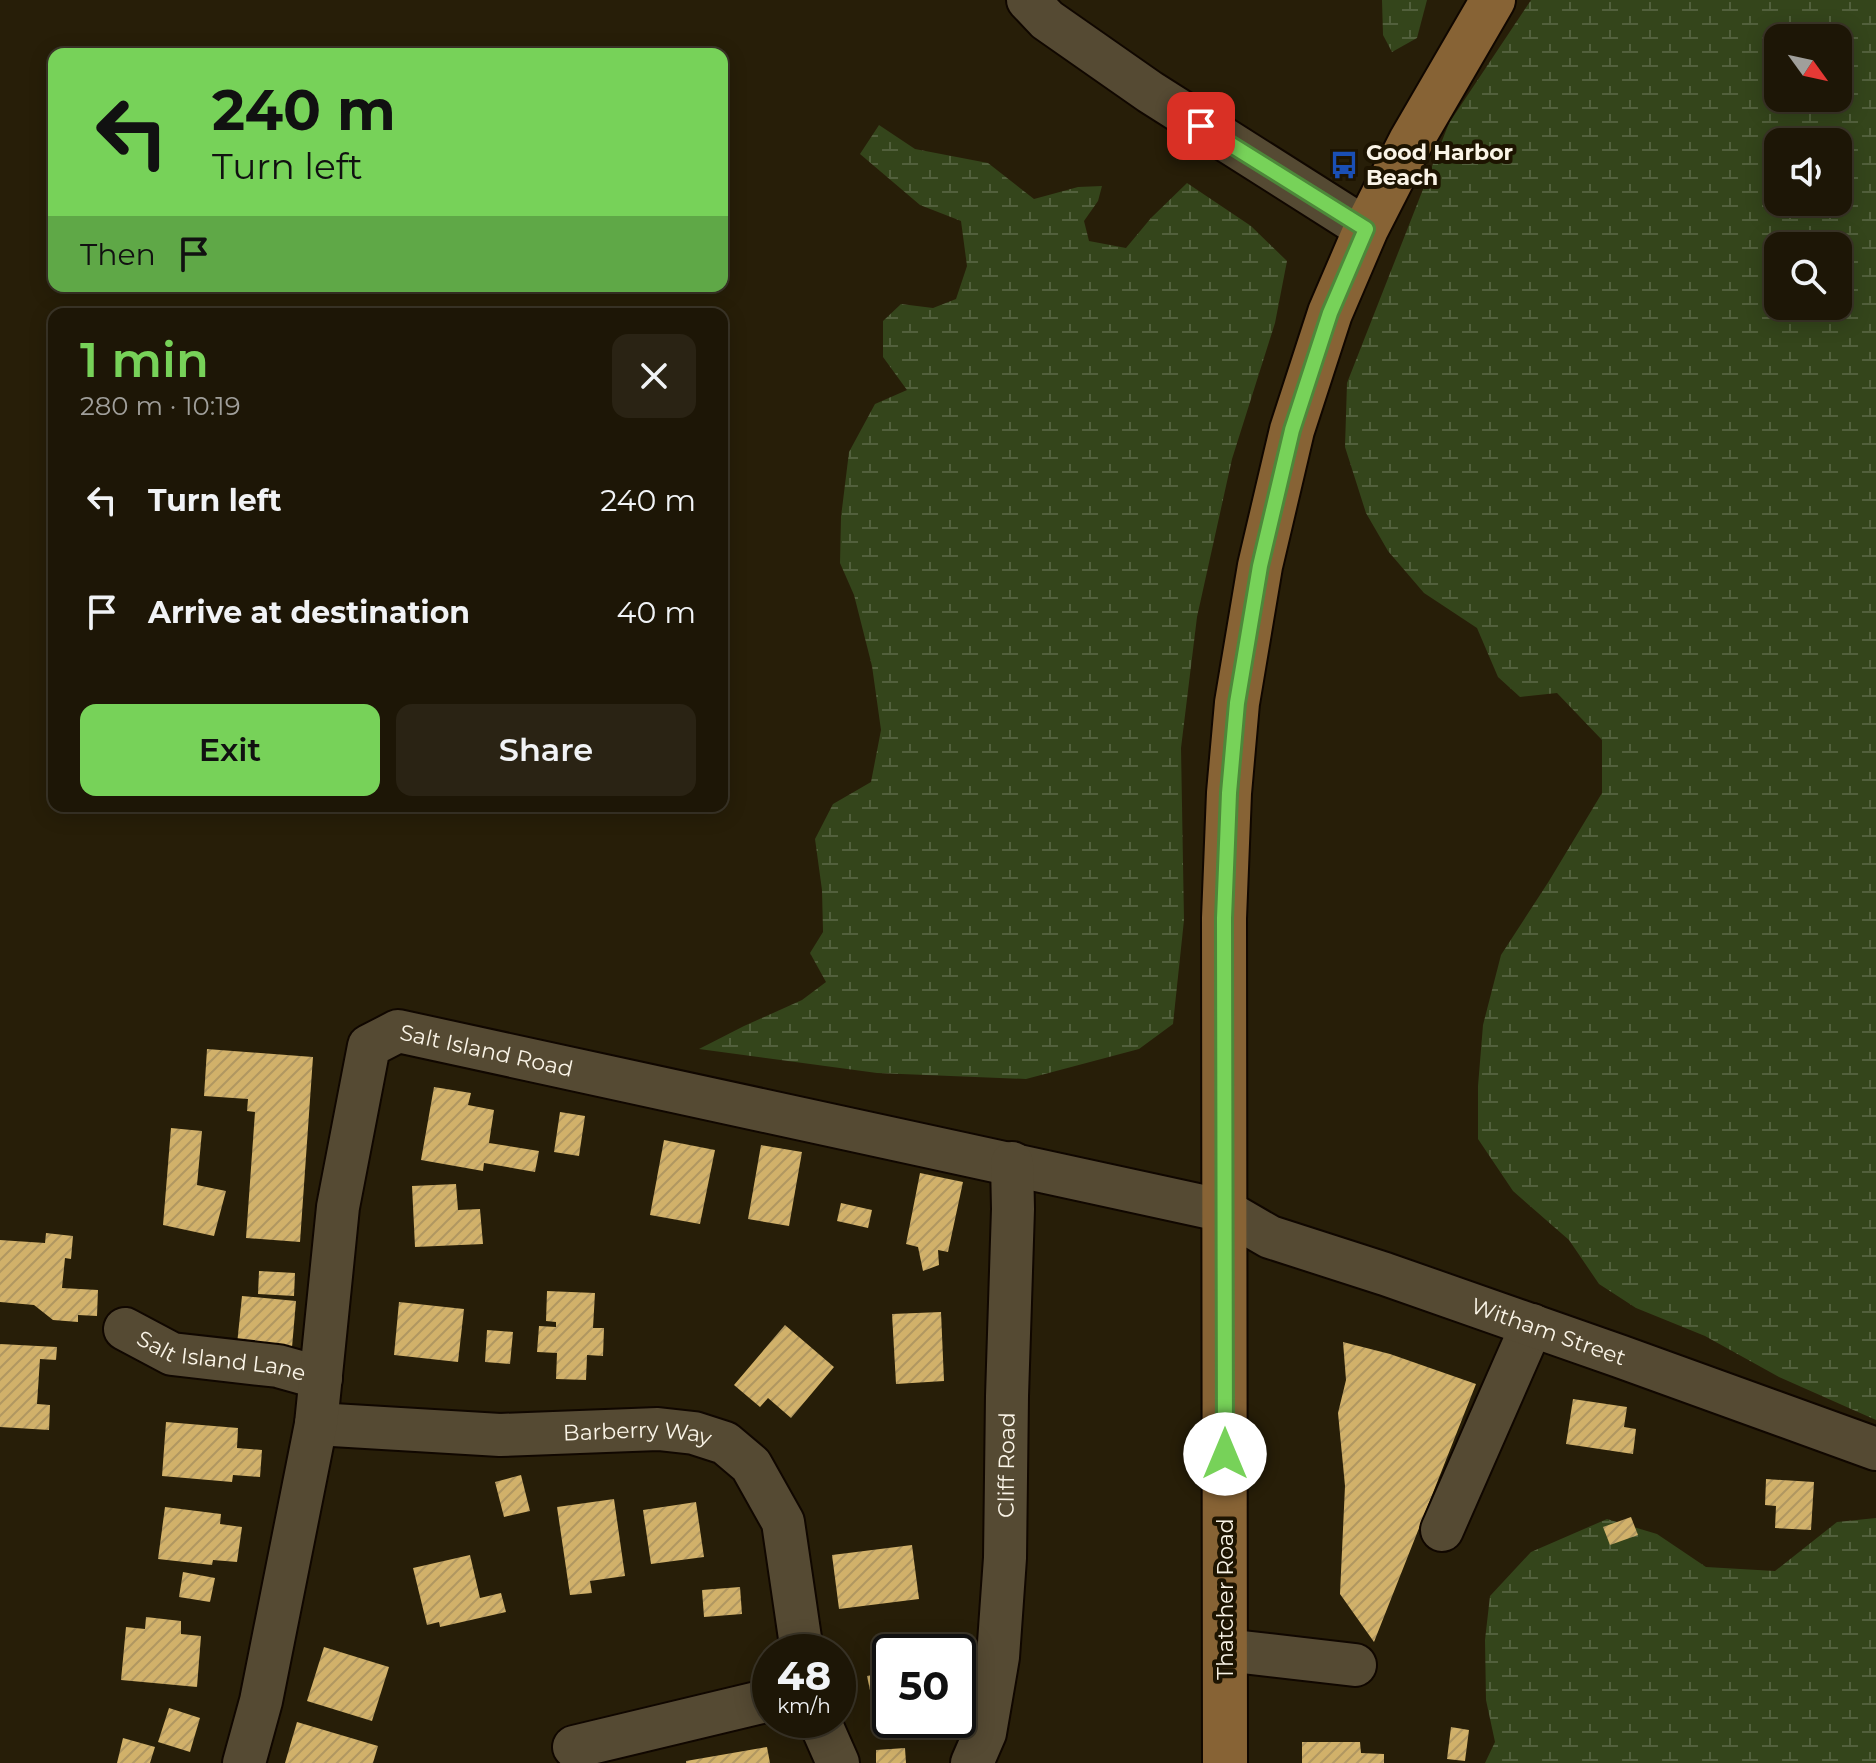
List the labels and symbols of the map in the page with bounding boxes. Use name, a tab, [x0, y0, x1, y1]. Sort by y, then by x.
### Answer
north arrow	[1764, 24, 1852, 112]
pin	[1167, 92, 1235, 160]
place label: Good Harbor Beach	[1366, 139, 1513, 191]
bus stop icon: Good Harbor Beach	[1329, 150, 1359, 180]
street label: Salt Island Road	[397, 1019, 575, 1083]
street label: Witham Street	[1467, 1292, 1630, 1371]
street label: Salt Island Lane	[132, 1325, 309, 1387]
street label: Cliff Road	[992, 1412, 1021, 1518]
position arrow	[1183, 1412, 1267, 1496]
street label: Barberry Way	[563, 1416, 715, 1452]
street label: Thatcher Road	[1212, 1518, 1239, 1680]
speed limit sign: 50	[872, 1634, 976, 1738]

